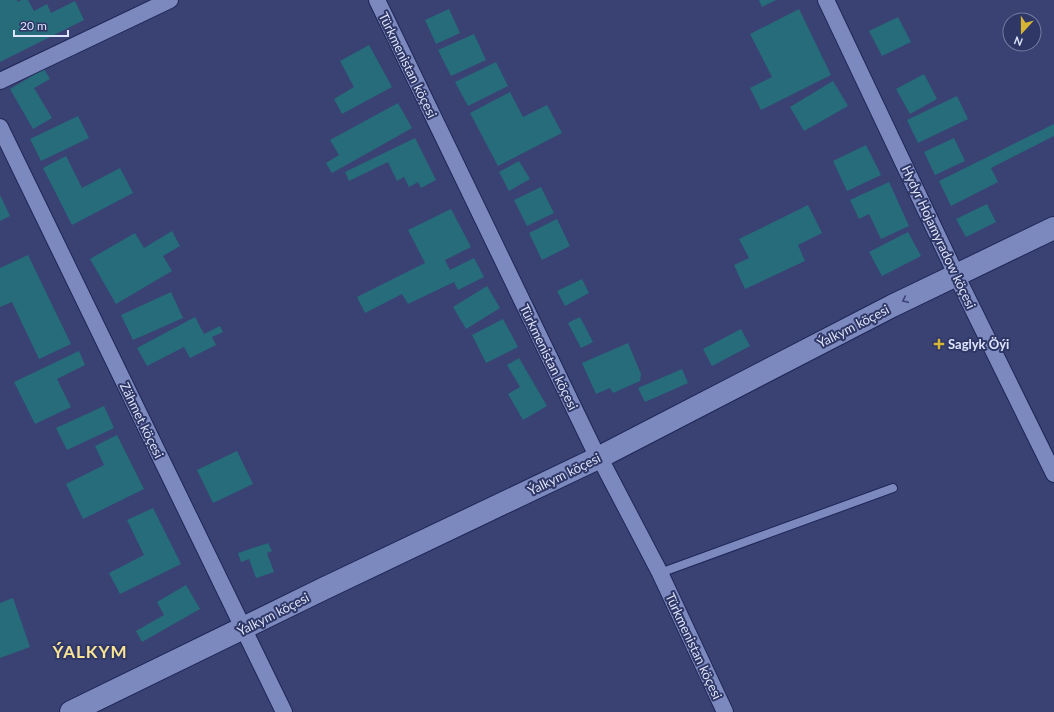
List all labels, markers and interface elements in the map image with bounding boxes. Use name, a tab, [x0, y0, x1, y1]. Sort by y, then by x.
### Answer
street label: Türkmenistan köçesi	[375, 10, 441, 120]
scale bar	[14, 12, 68, 38]
north arrow	[1002, 12, 1042, 52]
text: 20 m	[20, 18, 47, 33]
text: N	[1012, 34, 1025, 49]
street label: Hydyr Hojamyradow köçesi	[899, 163, 979, 311]
one-way arrow	[902, 295, 910, 303]
street label: Ýalkym köçesi	[814, 301, 892, 351]
street label: Türkmenistan köçesi	[516, 302, 582, 412]
place label: Saglyk Öýi	[948, 336, 1009, 352]
marker: Saglyk Öýi	[933, 338, 945, 350]
street label: Zähmet köçesi	[117, 380, 167, 460]
street label: Ýalkym köçesi	[525, 450, 603, 498]
street label: Ýalkym köçesi	[234, 589, 312, 639]
street label: Türkmenistan köçesi	[662, 590, 726, 702]
district label: ÝALKYM	[51, 641, 128, 662]

